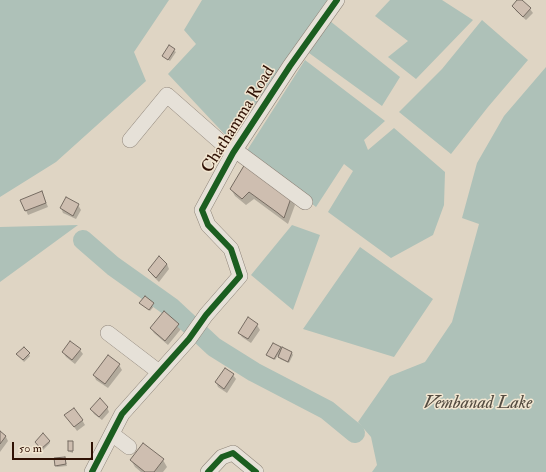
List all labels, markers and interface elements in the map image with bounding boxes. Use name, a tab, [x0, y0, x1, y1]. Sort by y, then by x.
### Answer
street label: Chathamma Road	[198, 63, 280, 177]
water label: Vembanad Lake	[424, 393, 532, 415]
scale bar	[14, 434, 95, 460]
text: 50 m	[19, 441, 42, 456]

